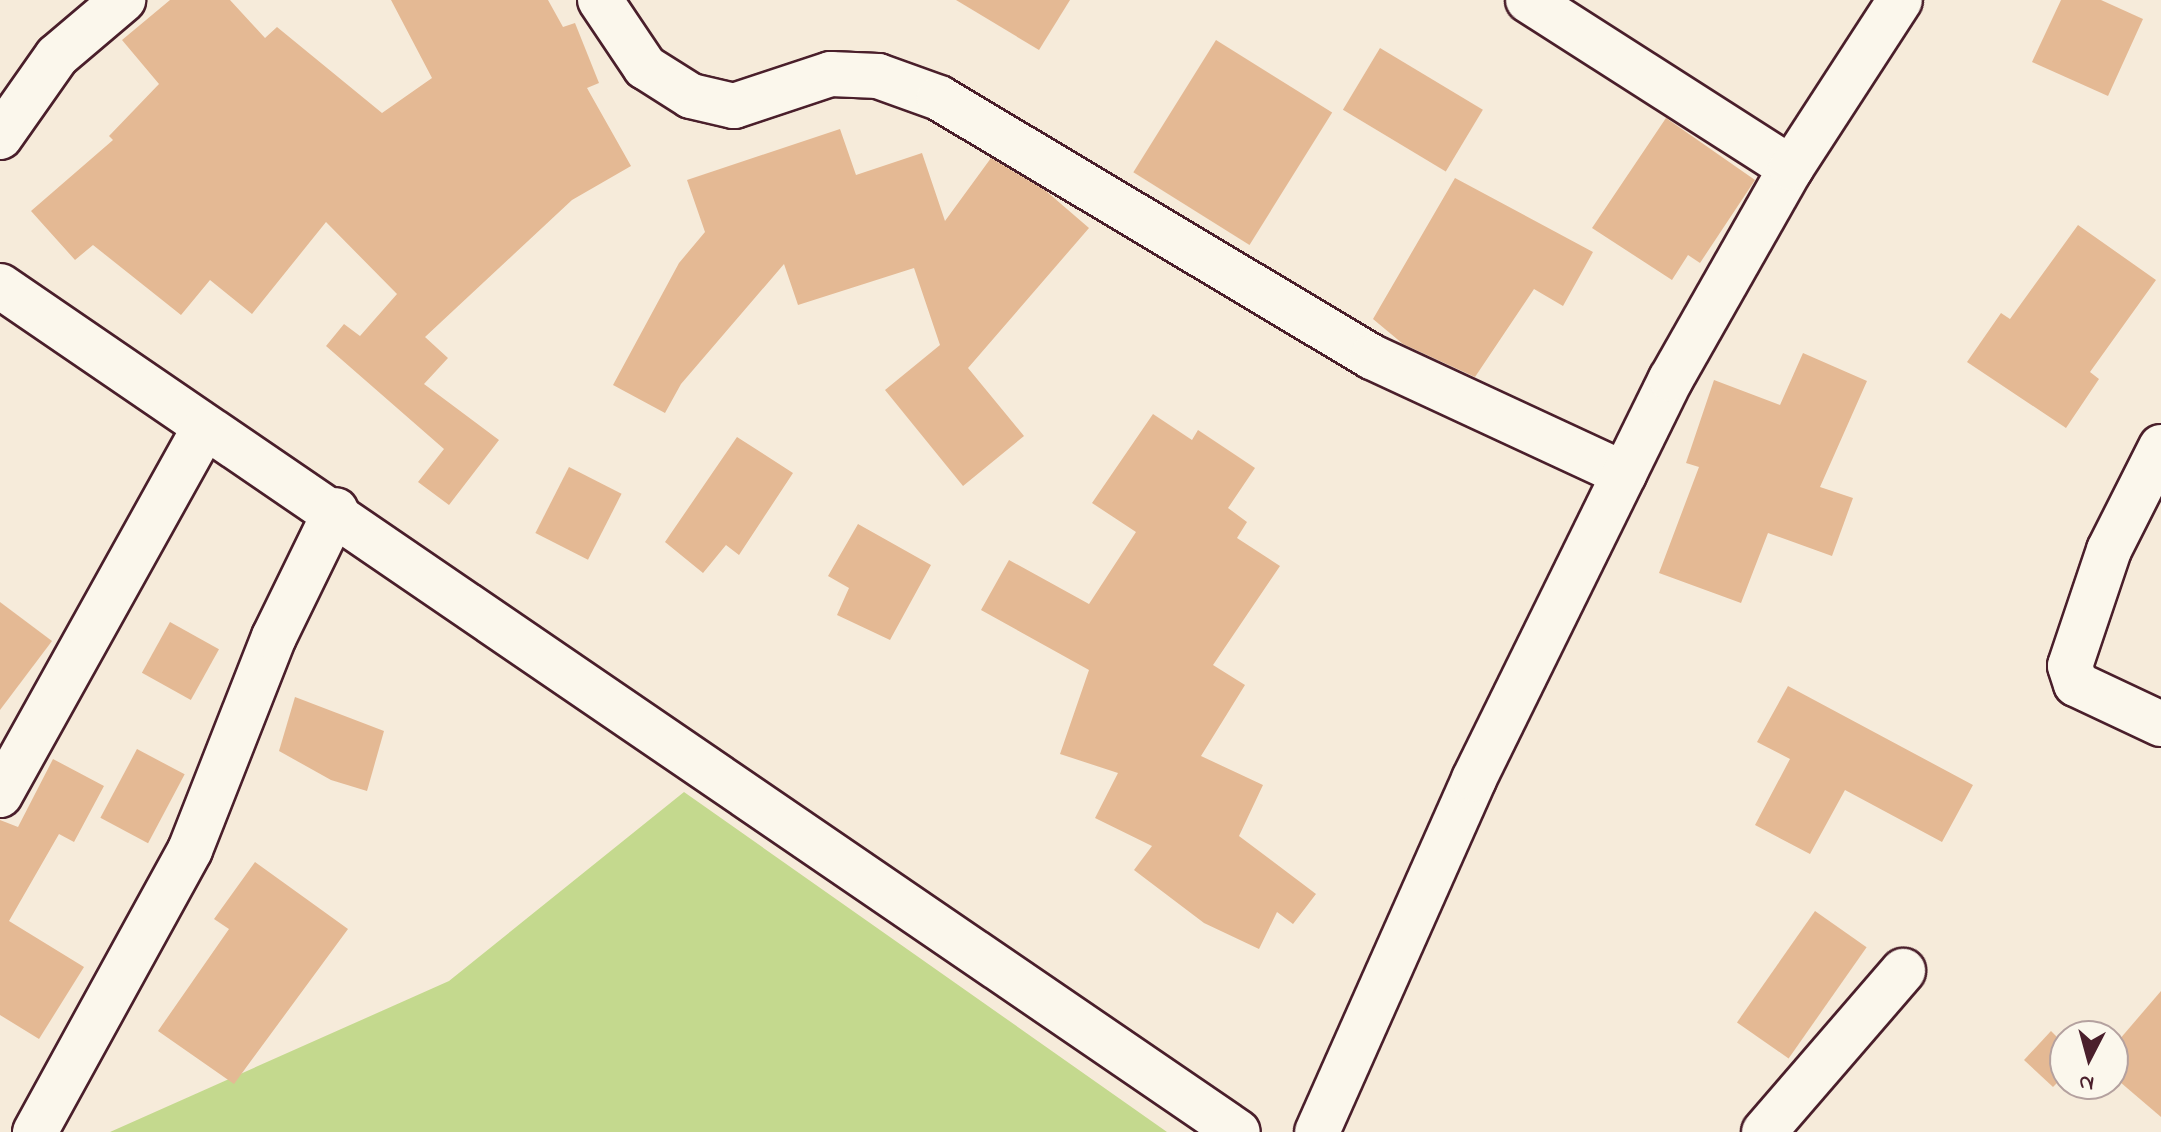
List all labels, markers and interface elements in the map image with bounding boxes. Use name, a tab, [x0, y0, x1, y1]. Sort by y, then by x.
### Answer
north arrow	[2049, 1020, 2129, 1100]
text: N	[2078, 1065, 2096, 1099]

